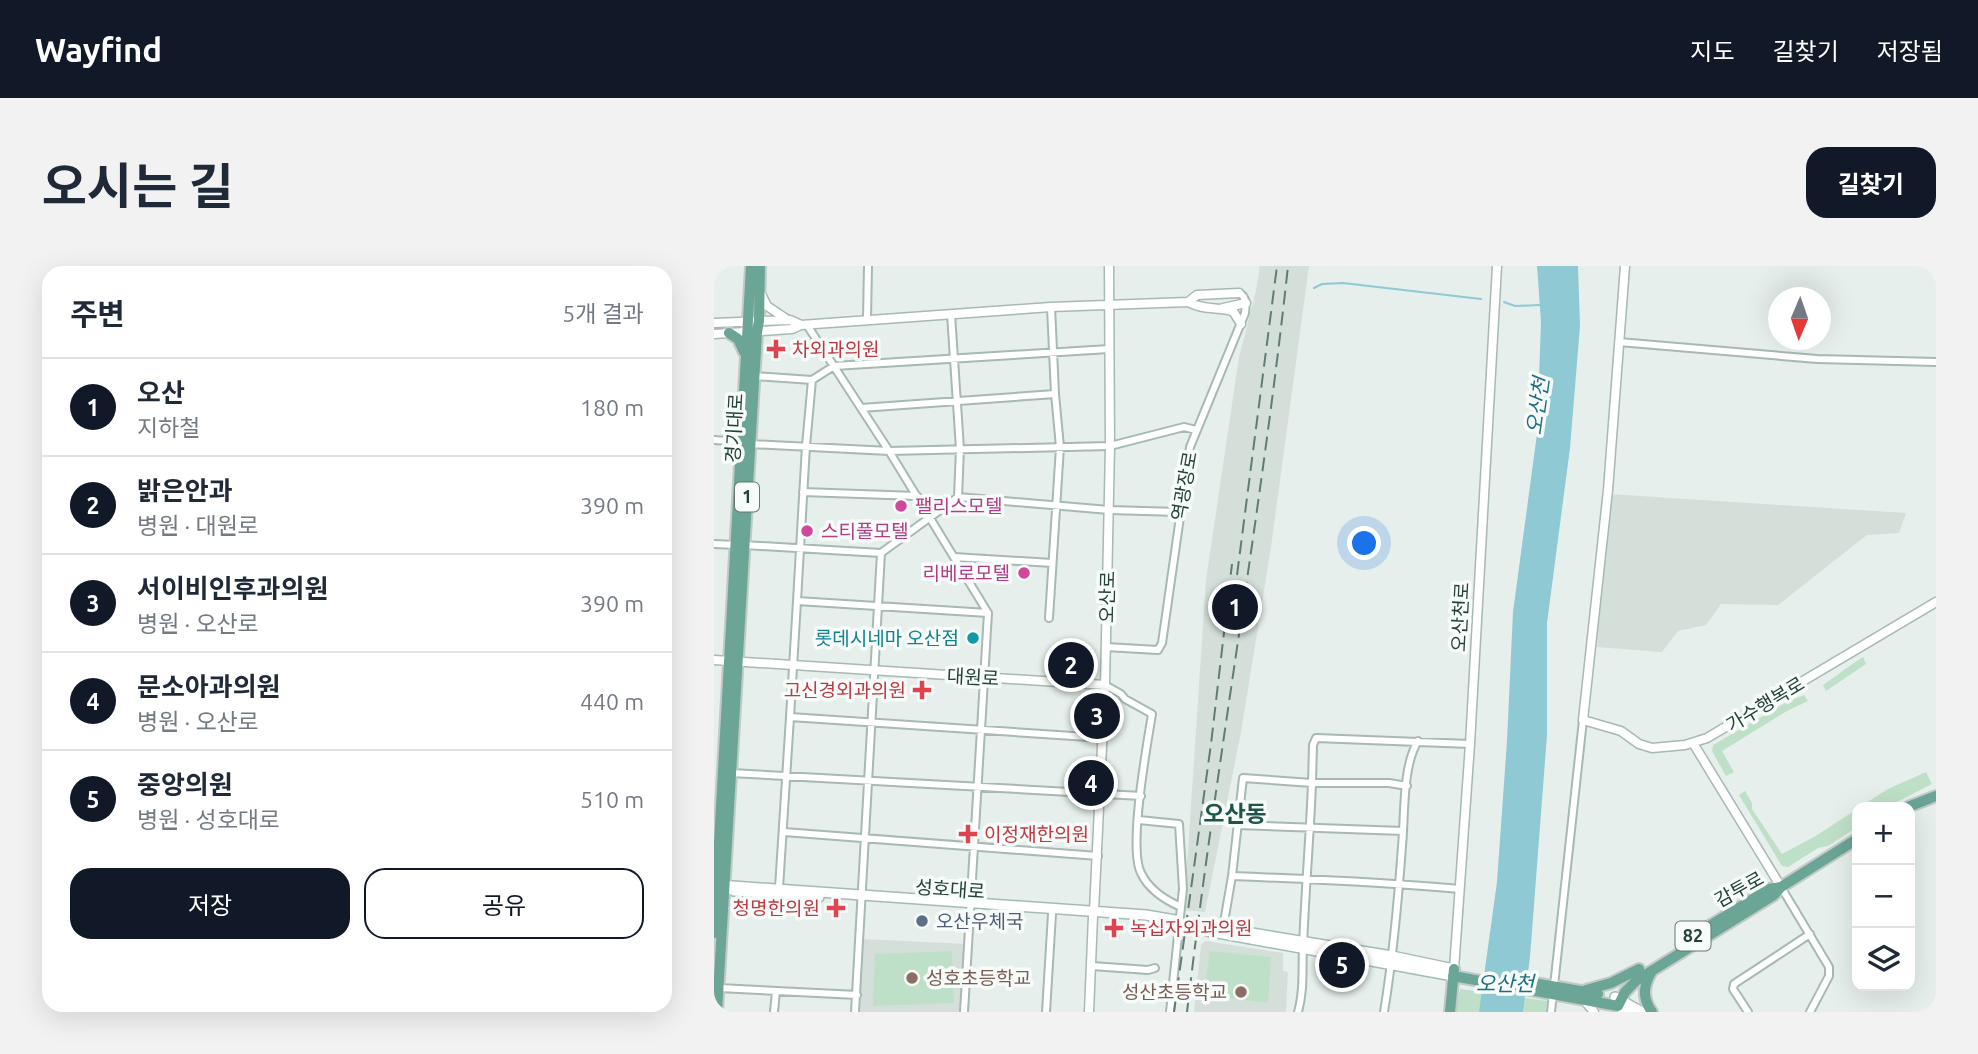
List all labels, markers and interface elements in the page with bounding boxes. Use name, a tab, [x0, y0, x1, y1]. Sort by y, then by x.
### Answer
text: Wayfind	[35, 31, 162, 68]
text: 지도	[1690, 38, 1735, 65]
text: 길찾기	[1773, 38, 1839, 65]
text: 저장됨	[1877, 38, 1943, 65]
button: 길찾기	[1806, 147, 1936, 218]
text: 오시는 길	[42, 158, 234, 213]
north arrow	[1768, 287, 1831, 350]
text: 주변	[70, 297, 125, 331]
text: 5개 결과	[562, 301, 644, 326]
place label: 차외과의원	[792, 338, 879, 360]
marker: 차외과의원	[766, 339, 786, 359]
water label: 오산천	[1521, 373, 1553, 436]
text: 오산	[137, 378, 185, 407]
street label: 경기대로	[721, 393, 747, 463]
text: 1	[87, 395, 99, 420]
text: 180 m	[580, 395, 644, 420]
text: 지하철	[137, 415, 200, 440]
street label: 역광장로	[1167, 450, 1201, 522]
text: 밝은안과	[137, 476, 233, 505]
road number: 1	[735, 482, 759, 512]
text: 2	[87, 493, 99, 518]
text: 390 m	[580, 493, 644, 518]
place label: 팰리스모텔	[915, 495, 1002, 517]
marker: 팰리스모텔	[893, 498, 909, 514]
text: 병원 · 대원로	[137, 513, 259, 538]
place label: 스티풀모텔	[821, 520, 908, 542]
marker: 스티풀모텔	[799, 523, 815, 539]
your location	[1347, 526, 1381, 560]
place label: 리베로모텔	[923, 562, 1010, 584]
marker: 리베로모텔	[1016, 565, 1032, 581]
street label: 오산로	[1096, 571, 1118, 623]
text: 서이비인후과의원	[137, 574, 328, 603]
pin: 1	[1212, 581, 1258, 633]
street label: 오산천로	[1447, 582, 1473, 652]
text: 3	[87, 591, 99, 616]
text: 390 m	[580, 591, 644, 616]
text: 병원 · 오산로	[137, 611, 259, 636]
place label: 롯데시네마 오산점	[815, 627, 959, 649]
marker: 롯데시네마 오산점	[965, 630, 981, 646]
pin: 2	[1048, 639, 1094, 691]
street label: 대원로	[946, 665, 1000, 689]
text: 문소아과의원	[137, 672, 281, 701]
street label: 가수행복로	[1722, 672, 1808, 736]
place label: 고신경외과의원	[784, 679, 906, 701]
marker: 고신경외과의원	[912, 680, 932, 700]
text: 4	[87, 689, 99, 714]
text: 440 m	[580, 689, 644, 714]
pin: 3	[1074, 690, 1120, 742]
text: 병원 · 오산로	[137, 709, 259, 734]
pin: 4	[1068, 757, 1114, 809]
text: 중앙의원	[137, 770, 233, 799]
text: 5	[87, 787, 99, 812]
text: 510 m	[580, 787, 644, 812]
district label: 오산동	[1203, 801, 1267, 826]
map controls	[1852, 802, 1915, 991]
button: +	[1852, 802, 1915, 865]
text: 병원 · 성호대로	[137, 807, 280, 832]
place label: 이정재한의원	[984, 823, 1089, 845]
marker: 이정재한의원	[958, 824, 978, 844]
button: −	[1852, 865, 1915, 928]
street label: 감투로	[1711, 867, 1767, 911]
button: 저장	[70, 868, 350, 939]
button: 공유	[364, 868, 644, 939]
street label: 성호대로	[914, 876, 986, 902]
place label: 청명한의원	[733, 897, 820, 919]
marker: 청명한의원	[826, 898, 846, 918]
place label: 오산우체국	[936, 910, 1023, 932]
marker: 오산우체국	[914, 913, 930, 929]
place label: 녹십자외과의원	[1130, 917, 1252, 939]
marker: 녹십자외과의원	[1104, 918, 1124, 938]
road number: 82	[1676, 922, 1710, 950]
button: layers	[1852, 928, 1915, 991]
pin: 5	[1319, 939, 1365, 991]
place label: 성호초등학교	[926, 967, 1031, 989]
marker: 성호초등학교	[904, 970, 920, 986]
water label: 오산천	[1476, 971, 1537, 995]
place label: 성산초등학교	[1122, 981, 1227, 1003]
marker: 성산초등학교	[1233, 984, 1249, 1000]

